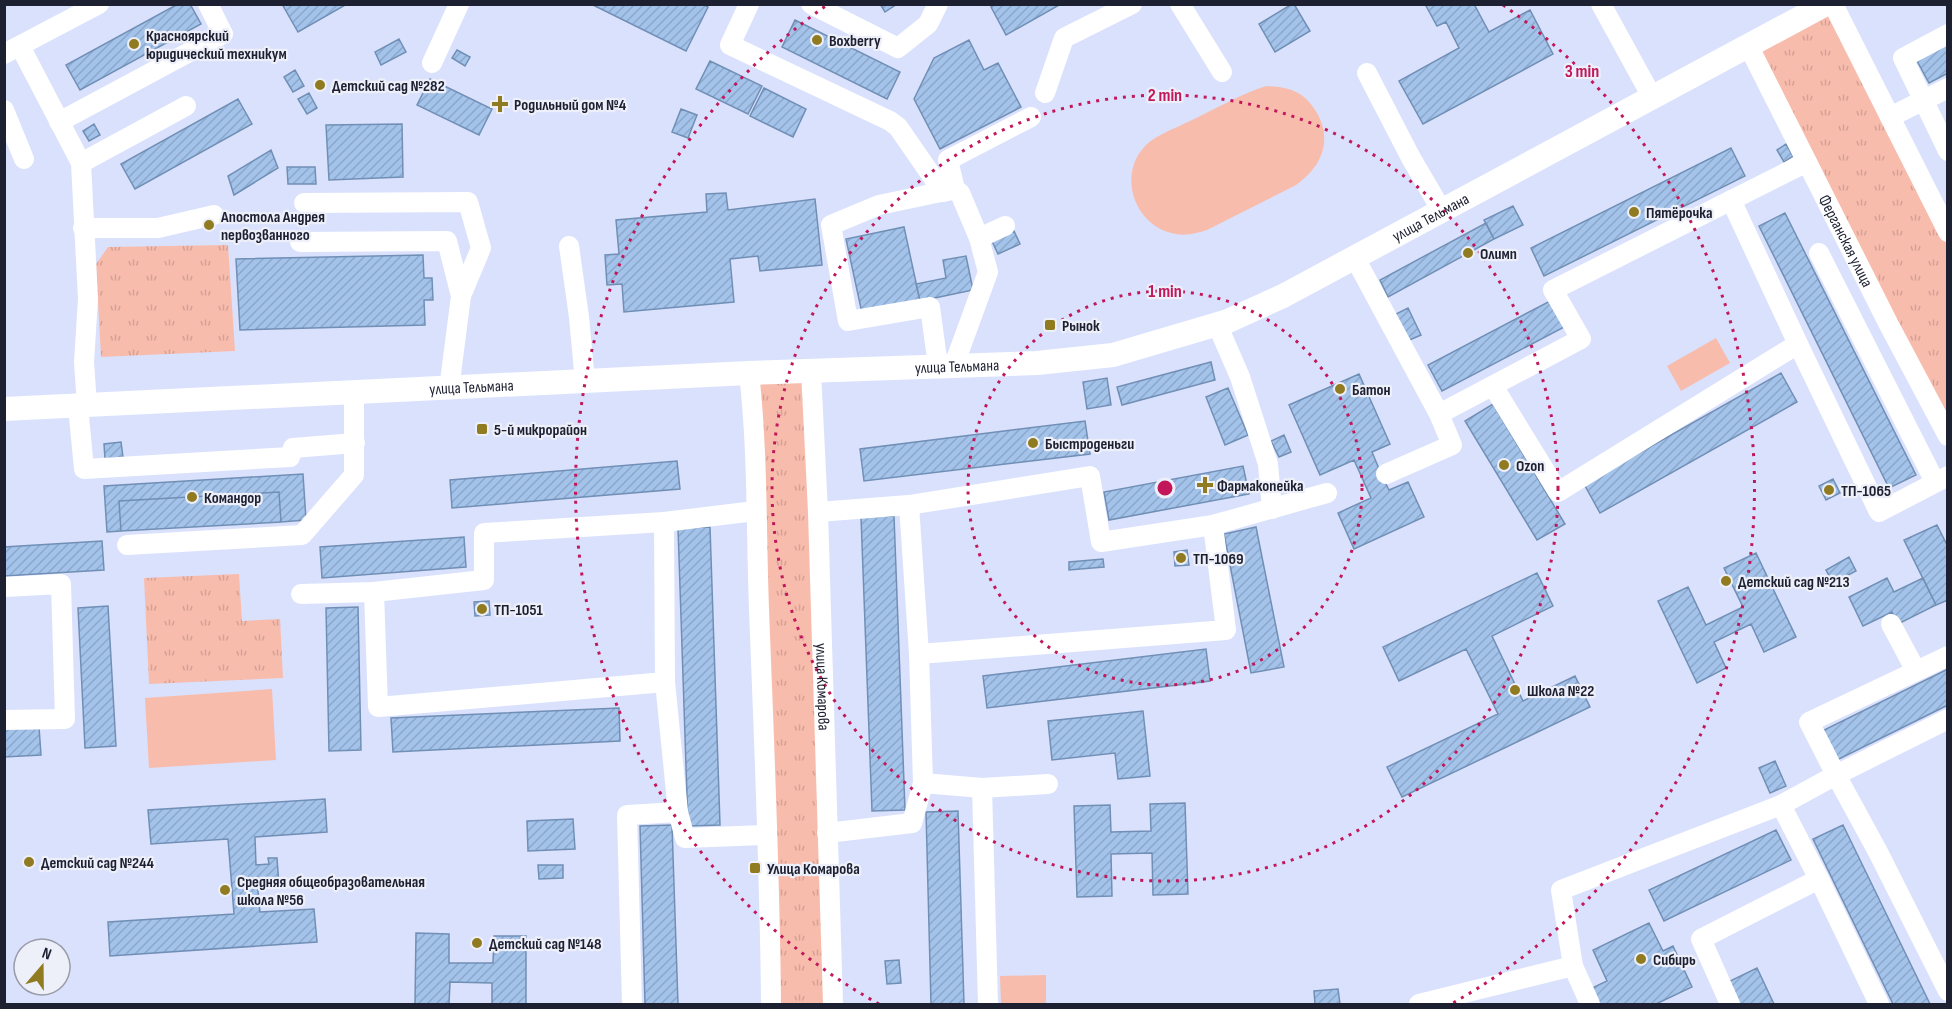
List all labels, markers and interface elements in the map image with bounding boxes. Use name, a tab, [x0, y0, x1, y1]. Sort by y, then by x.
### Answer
place label: Красноярский юридический техникум	[146, 27, 287, 64]
place label: Boxberry	[829, 32, 881, 51]
marker: Boxberry	[810, 33, 824, 47]
marker: Красноярский юридический техникум	[127, 37, 141, 51]
text: 3 min	[1565, 61, 1599, 82]
place label: Детский сад №282	[332, 77, 445, 96]
marker: Детский сад №282	[313, 78, 327, 92]
text: 2 min	[1148, 85, 1182, 106]
marker: Родильный дом №4	[491, 95, 509, 113]
place label: Родильный дом №4	[514, 96, 627, 115]
street label: улица Тельмана	[1389, 190, 1473, 246]
street label: Ферганская улица	[1814, 192, 1876, 291]
place label: Пятёрочка	[1646, 204, 1713, 223]
marker: Пятёрочка	[1627, 205, 1641, 219]
place label: Апостола Андрея первозванного	[220, 208, 325, 245]
marker: Апостола Андрея первозванного	[202, 218, 216, 232]
place label: Олимп	[1480, 245, 1517, 264]
marker: Олимп	[1461, 246, 1475, 260]
text: 1 min	[1148, 281, 1182, 302]
place label: Рынок	[1062, 317, 1100, 336]
marker: Рынок	[1043, 318, 1057, 332]
street label: улица Тельмана	[915, 356, 1000, 378]
street label: улица Тельмана	[429, 376, 514, 399]
place label: Батон	[1352, 381, 1391, 400]
marker: Батон	[1333, 382, 1347, 396]
place label: 5-й микрорайон	[494, 421, 587, 440]
marker: 5-й микрорайон	[475, 422, 489, 436]
place label: Быстроденьги	[1045, 435, 1134, 454]
marker: Быстроденьги	[1026, 436, 1040, 450]
place label: Ozon	[1516, 457, 1544, 476]
marker: Ozon	[1497, 458, 1511, 472]
place label: Фармакопейка	[1217, 477, 1303, 496]
centre of rings	[1155, 478, 1175, 498]
marker: Фармакопейка	[1198, 478, 1212, 492]
place label: ТП-1065	[1841, 482, 1891, 501]
marker: ТП-1065	[1822, 483, 1836, 497]
place label: Командор	[204, 489, 261, 508]
marker: Командор	[185, 490, 199, 504]
place label: ТП-1069	[1193, 550, 1244, 569]
marker: ТП-1069	[1174, 551, 1188, 565]
place label: Детский сад №213	[1738, 573, 1850, 592]
marker: Детский сад №213	[1719, 574, 1733, 588]
place label: ТП-1051	[494, 601, 543, 620]
marker: ТП-1051	[475, 602, 489, 616]
street label: улица Комарова	[811, 643, 833, 731]
place label: Школа №22	[1527, 682, 1594, 701]
marker: Школа №22	[1508, 683, 1522, 697]
place label: Детский сад №244	[41, 854, 155, 873]
marker: Детский сад №244	[22, 855, 36, 869]
place label: Улица Комарова	[767, 860, 860, 879]
marker: Улица Комарова	[748, 861, 762, 875]
place label: Средняя общеобразовательная школа №56	[237, 873, 425, 910]
marker: Средняя общеобразовательная школа №56	[218, 883, 232, 897]
place label: Детский сад №148	[489, 935, 602, 954]
marker: Детский сад №148	[470, 936, 484, 950]
north arrow	[12, 937, 72, 997]
text: N	[39, 944, 54, 965]
place label: Сибирь	[1653, 951, 1696, 970]
marker: Сибирь	[1634, 952, 1648, 966]

